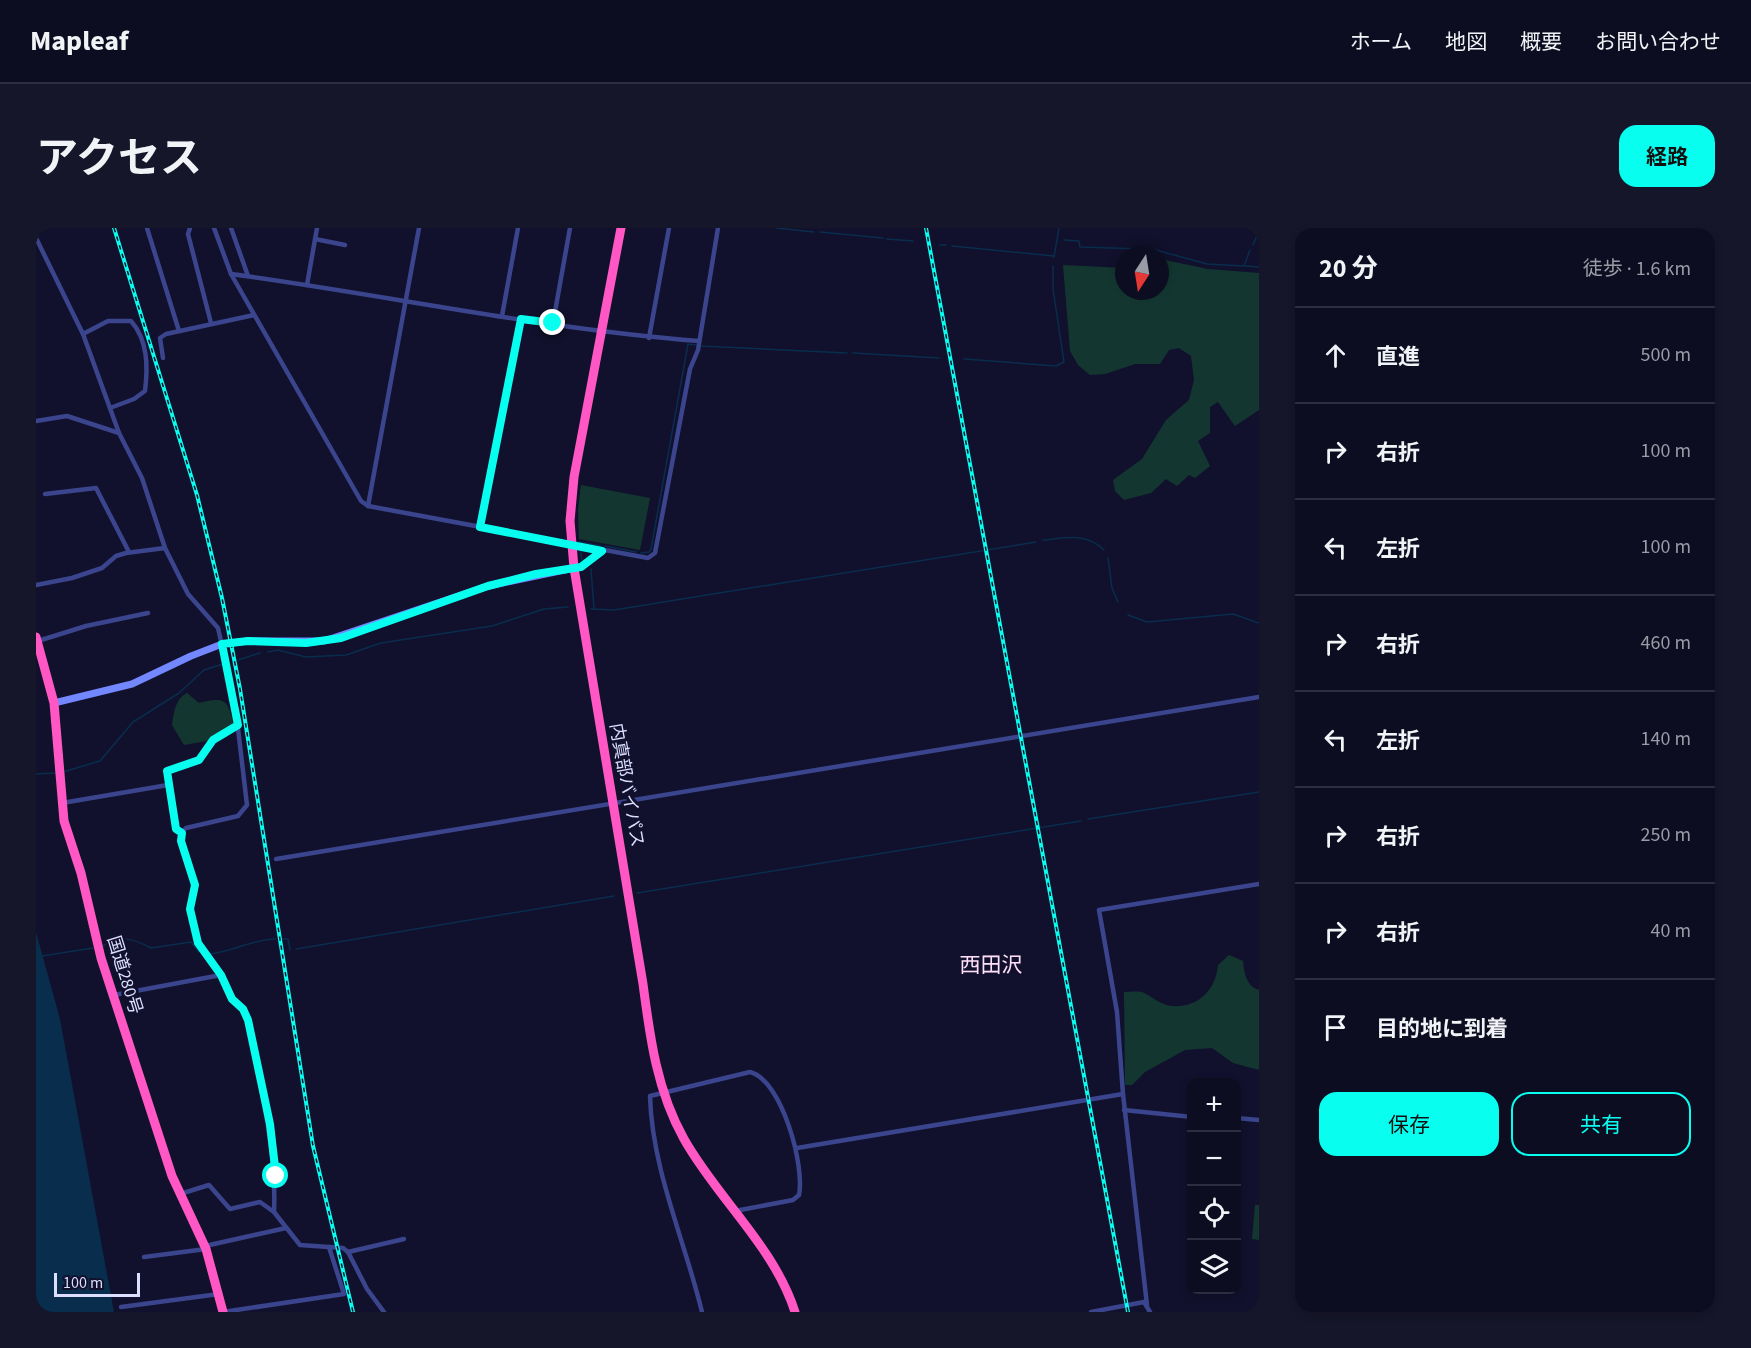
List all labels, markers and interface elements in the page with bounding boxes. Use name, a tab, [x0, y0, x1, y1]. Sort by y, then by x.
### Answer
text: Mapleaf	[30, 21, 129, 61]
text: ホーム	[1350, 27, 1412, 57]
text: 地図	[1445, 27, 1487, 57]
text: 概要	[1520, 27, 1562, 57]
text: お問い合わせ	[1595, 27, 1721, 57]
button: 経路	[1619, 125, 1715, 187]
text: アクセス	[36, 129, 202, 189]
north arrow	[1115, 246, 1169, 300]
text: 20 分	[1319, 250, 1378, 287]
text: 徒歩 · 1.6 km	[1583, 255, 1691, 283]
route end	[539, 309, 565, 335]
icon: ahead	[1319, 339, 1352, 372]
text: 直進	[1376, 341, 1420, 373]
text: 500 m	[1641, 341, 1691, 369]
icon: right	[1319, 435, 1352, 468]
text: 右折	[1376, 437, 1420, 469]
text: 100 m	[1641, 437, 1691, 465]
icon: left	[1319, 531, 1352, 564]
text: 左折	[1376, 533, 1420, 565]
text: 100 m	[1641, 533, 1691, 561]
icon: right	[1319, 627, 1352, 660]
text: 右折	[1376, 629, 1420, 661]
text: 460 m	[1641, 629, 1691, 657]
street label: 内真部バイパス	[603, 721, 650, 849]
icon: left	[1319, 723, 1352, 756]
text: 左折	[1376, 725, 1420, 757]
text: 140 m	[1641, 725, 1691, 753]
icon: right	[1319, 819, 1352, 852]
text: 右折	[1376, 821, 1420, 853]
text: 250 m	[1641, 821, 1691, 849]
icon: right	[1319, 915, 1352, 948]
text: 右折	[1376, 917, 1420, 949]
text: 40 m	[1651, 917, 1691, 945]
street label: 国道280号	[101, 933, 148, 1017]
district label: 西田沢	[960, 950, 1023, 980]
icon: arrive	[1319, 1011, 1352, 1044]
text: 目的地に到着	[1376, 1013, 1508, 1045]
map controls	[1187, 1078, 1241, 1294]
button: +	[1187, 1078, 1241, 1132]
button: 保存	[1319, 1092, 1499, 1156]
button: 共有	[1511, 1092, 1691, 1156]
button: −	[1187, 1132, 1241, 1186]
route start	[262, 1162, 288, 1188]
button: locate	[1187, 1186, 1241, 1240]
button: layers	[1187, 1240, 1241, 1294]
scale bar	[54, 1270, 140, 1298]
text: 100 m	[63, 1272, 103, 1294]

